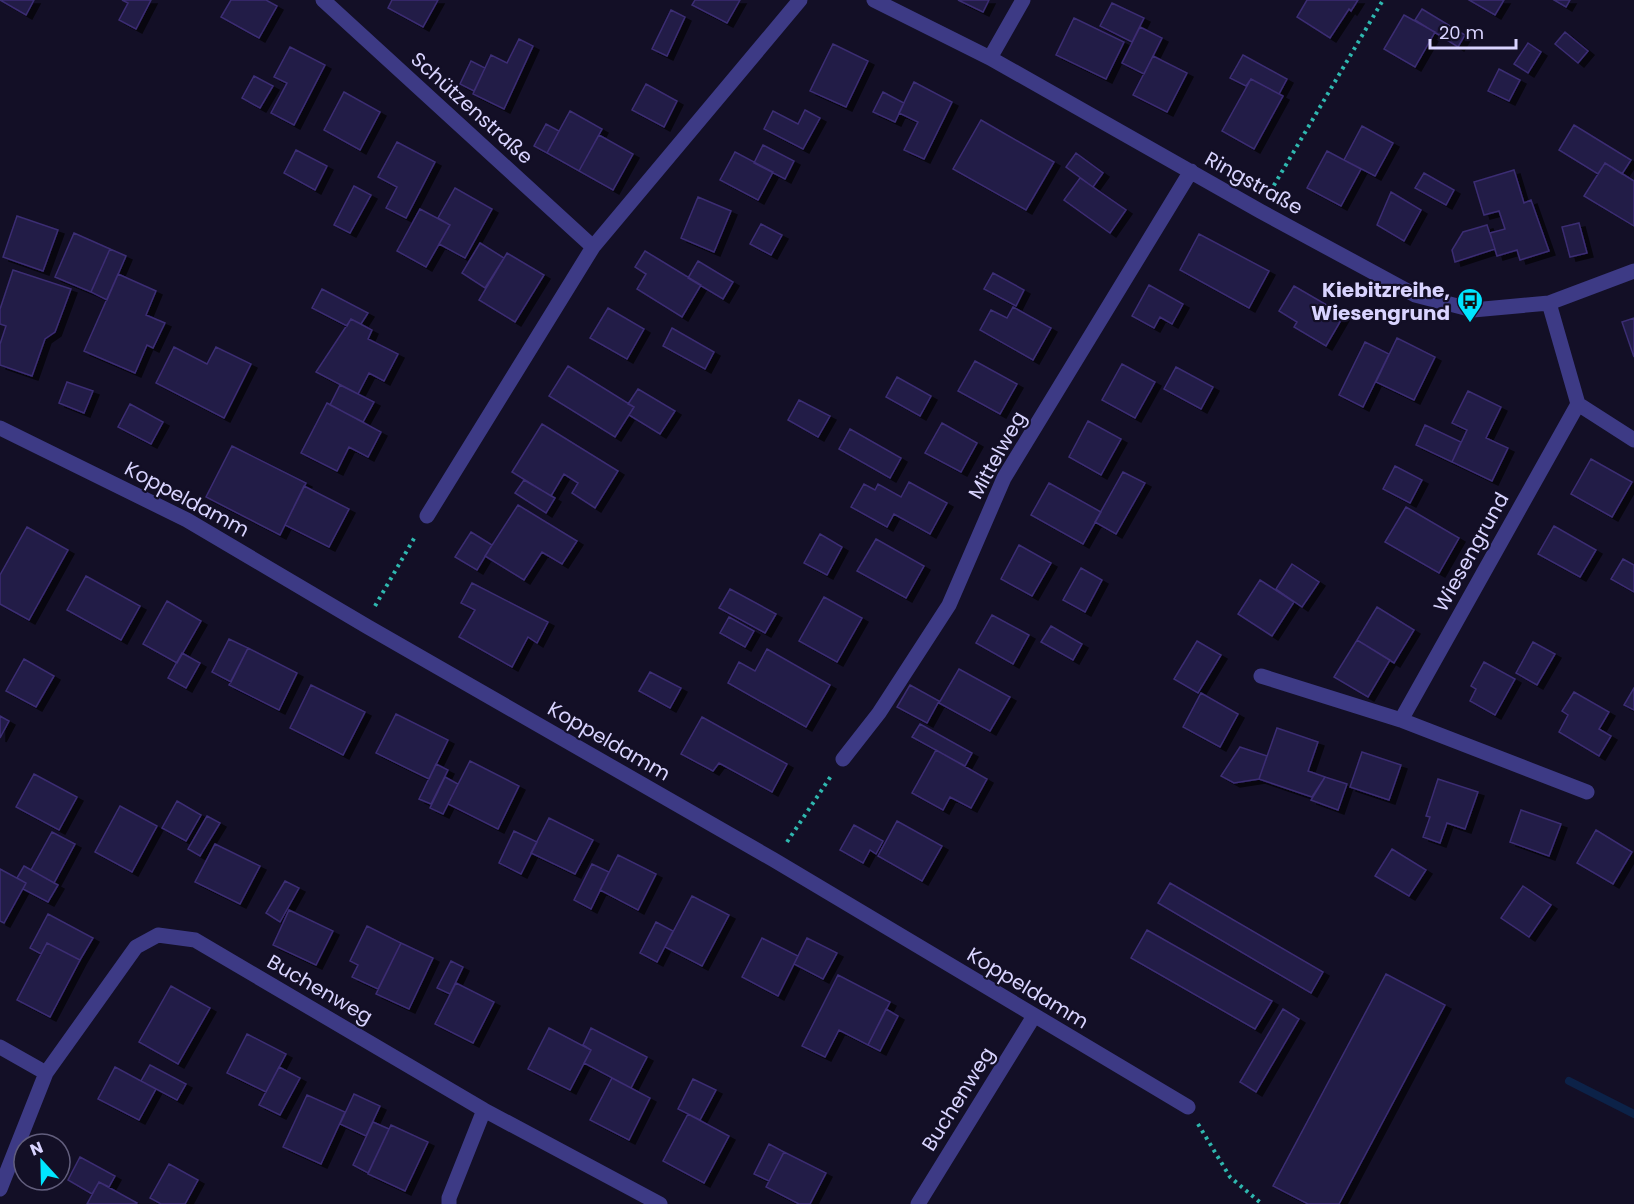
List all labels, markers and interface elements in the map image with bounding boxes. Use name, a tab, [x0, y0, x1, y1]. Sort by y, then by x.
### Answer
scale bar	[1430, 12, 1516, 50]
text: 20 m	[1439, 20, 1484, 45]
street label: Schützenstraße	[405, 45, 539, 171]
street label: Ringstraße	[1200, 145, 1308, 221]
place label: Kiebitzreihe, Wiesengrund	[1311, 276, 1450, 327]
bus stop icon: Kiebitzreihe, Wiesengrund	[1455, 286, 1485, 324]
street label: Mittelweg	[961, 406, 1033, 504]
street label: Koppeldamm	[120, 454, 254, 544]
street label: Wiesengrund	[1427, 487, 1515, 617]
street label: Koppeldamm	[543, 695, 675, 787]
street label: Koppeldamm	[962, 941, 1094, 1035]
street label: Buchenweg	[262, 947, 378, 1031]
street label: Buchenweg	[915, 1042, 1001, 1156]
north arrow	[12, 1132, 72, 1192]
text: N	[27, 1136, 46, 1161]

